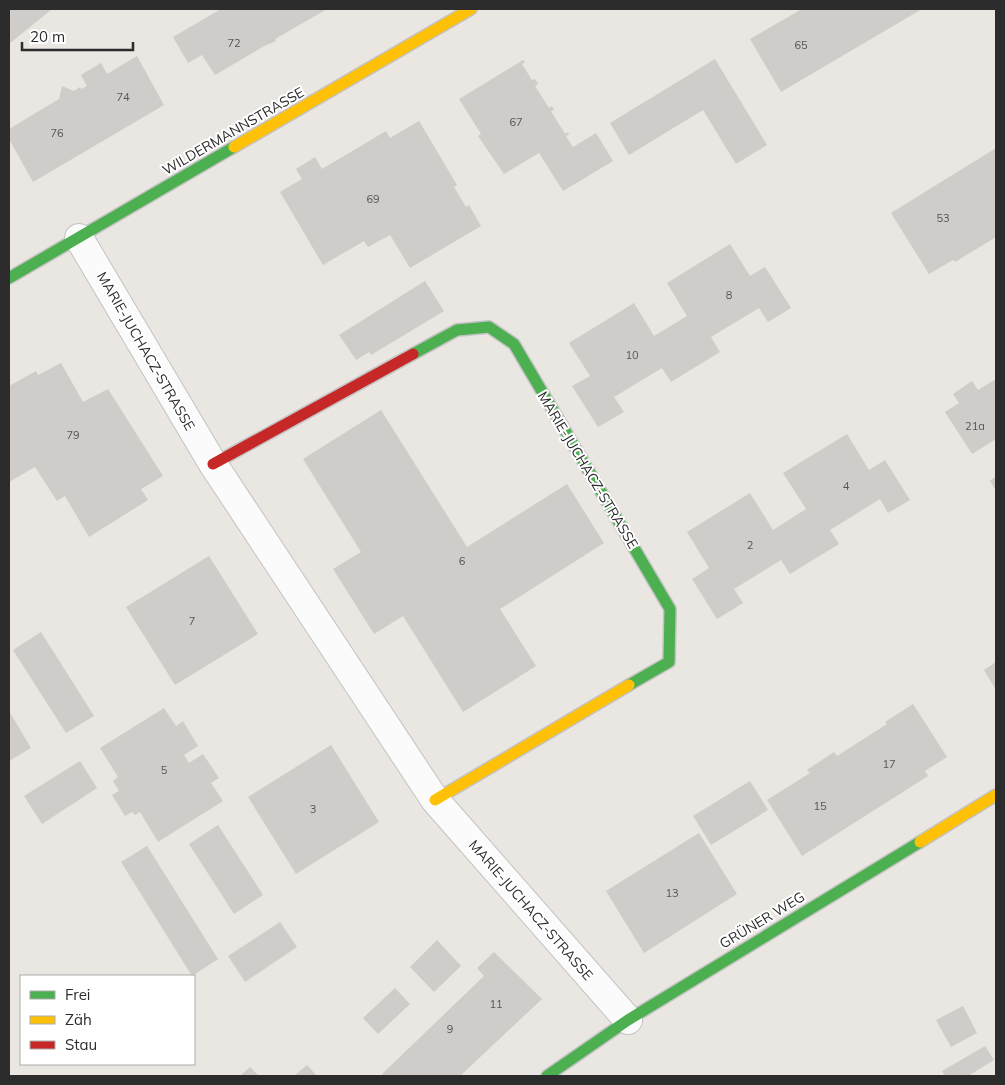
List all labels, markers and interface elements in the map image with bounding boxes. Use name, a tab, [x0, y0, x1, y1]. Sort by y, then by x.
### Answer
scale bar	[22, 20, 134, 52]
text: 20 m	[30, 27, 65, 46]
house number: 72	[227, 36, 241, 50]
house number: 65	[794, 38, 808, 52]
street label: WILDERMANNSTRASSE	[159, 83, 307, 179]
house number: 74	[116, 90, 130, 104]
house number: 67	[509, 115, 523, 129]
house number: 76	[50, 126, 64, 140]
house number: 69	[366, 192, 380, 206]
house number: 53	[936, 211, 950, 225]
street label: MARIE-JUCHACZ-STRASSE	[93, 268, 199, 434]
house number: 8	[726, 288, 733, 302]
house number: 10	[625, 348, 639, 362]
street label: MARIE-JUCHACZ-STRASSE	[534, 388, 642, 552]
house number: 21a	[965, 419, 985, 433]
house number: 79	[66, 428, 80, 442]
house number: 4	[843, 479, 850, 493]
house number: 2	[747, 538, 754, 552]
house number: 6	[459, 554, 466, 568]
house number: 7	[189, 614, 195, 628]
house number: 17	[882, 757, 896, 771]
house number: 5	[161, 763, 168, 777]
house number: 15	[813, 799, 827, 813]
house number: 3	[310, 802, 316, 816]
street label: MARIE-JUCHACZ-STRASSE	[465, 836, 597, 984]
house number: 13	[665, 886, 679, 900]
street label: GRÜNER WEG	[716, 888, 808, 952]
legend	[20, 975, 195, 1065]
text: Frei	[65, 985, 90, 1004]
house number: 11	[489, 997, 503, 1011]
text: Zäh	[65, 1010, 92, 1029]
house number: 9	[447, 1022, 453, 1036]
text: Stau	[65, 1035, 97, 1054]

